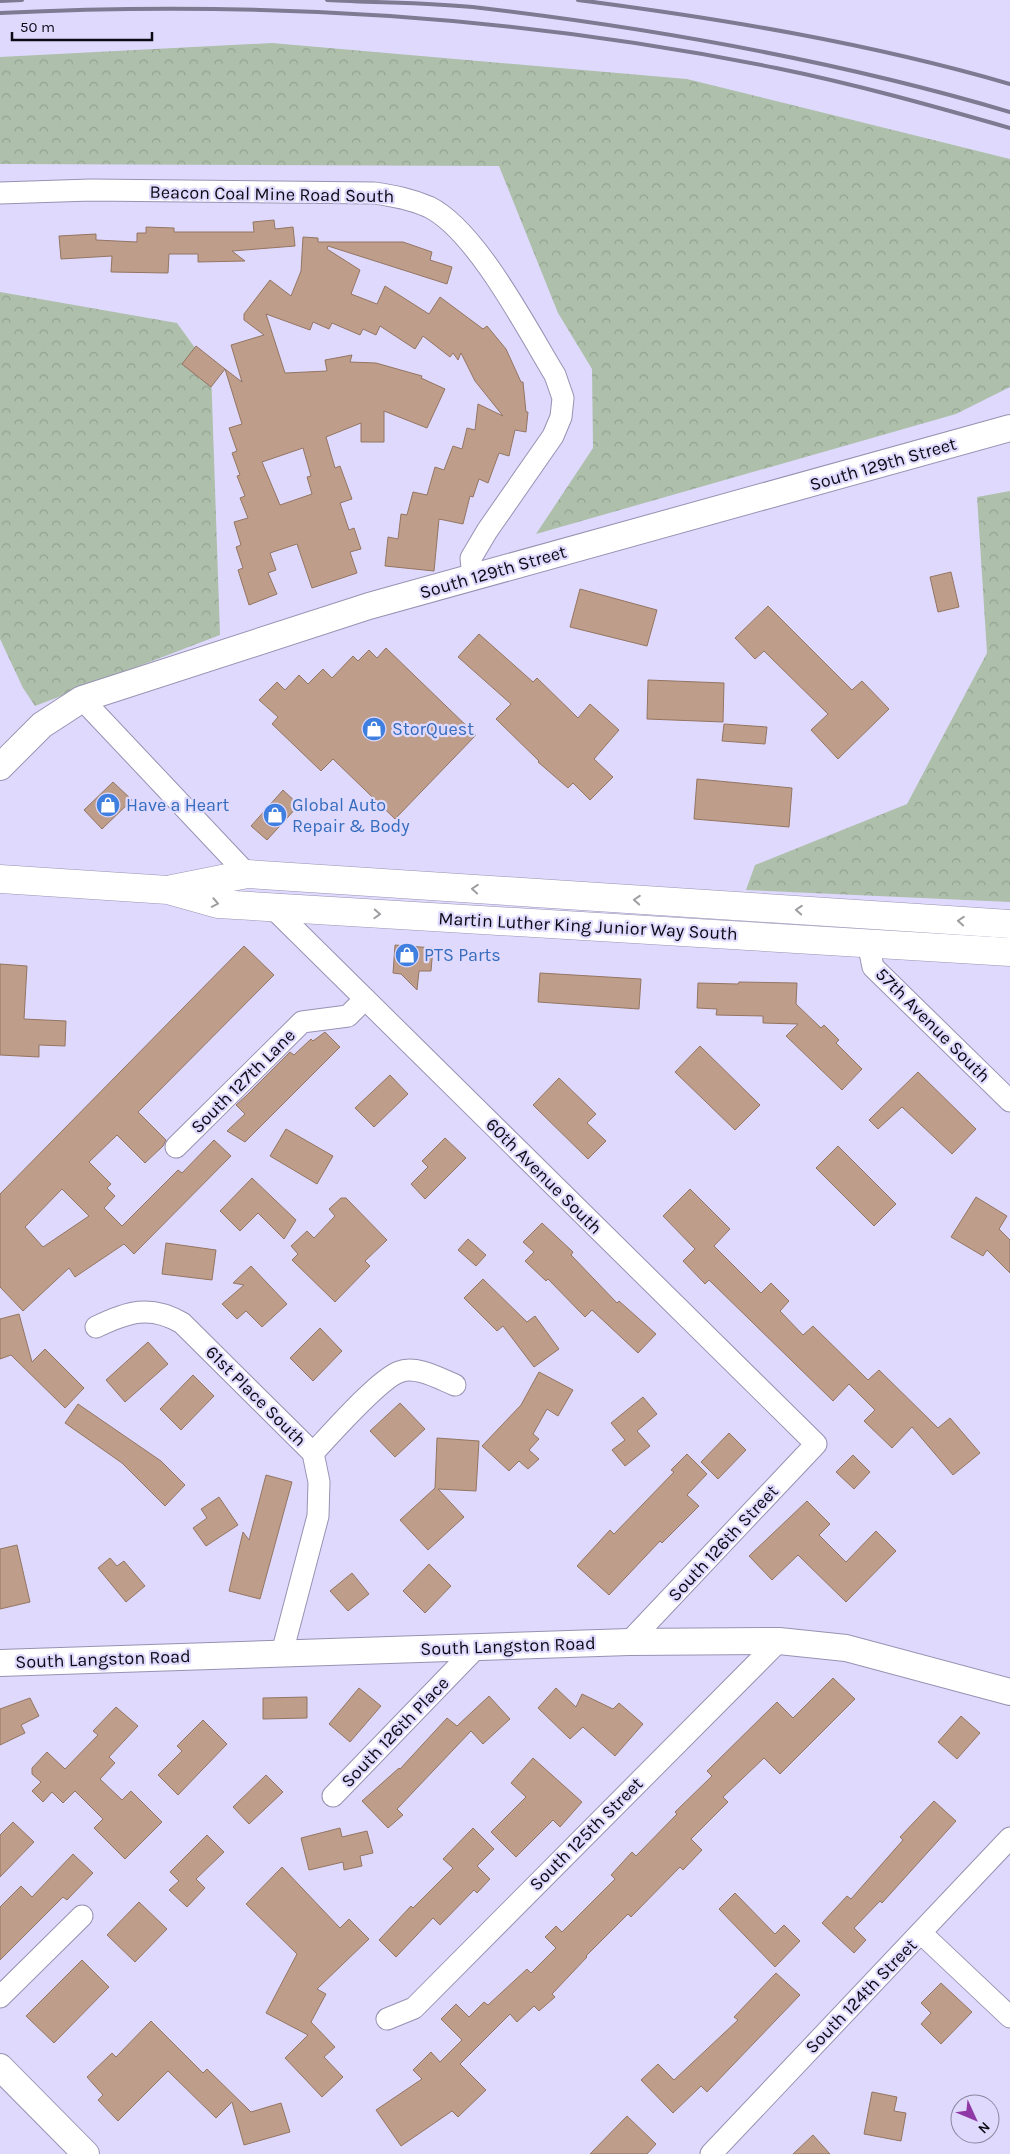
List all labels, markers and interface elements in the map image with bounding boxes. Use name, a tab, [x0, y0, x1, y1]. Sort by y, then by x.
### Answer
scale bar	[12, 10, 152, 42]
text: 50 m	[20, 18, 55, 36]
street label: Beacon Coal Mine Road South	[149, 181, 395, 207]
street label: South 129th Street	[807, 432, 959, 495]
street label: South 129th Street	[417, 540, 569, 603]
shop icon: StorQuest	[361, 716, 387, 742]
place label: StorQuest	[392, 718, 474, 740]
shop icon: Have a Heart	[95, 792, 121, 818]
place label: Have a Heart	[126, 794, 229, 816]
place label: Global Auto Repair & Body	[292, 794, 410, 837]
shop icon: Global Auto Repair & Body	[262, 802, 288, 828]
one-way arrow	[471, 883, 479, 894]
one-way arrow	[633, 894, 641, 905]
one-way arrow	[211, 897, 220, 907]
one-way arrow	[795, 905, 803, 916]
street label: Martin Luther King Junior Way South	[438, 907, 738, 945]
one-way arrow	[374, 908, 382, 919]
one-way arrow	[957, 915, 965, 926]
shop icon: PTS Parts	[394, 942, 420, 968]
place label: PTS Parts	[424, 944, 501, 966]
street label: 57th Avenue South	[871, 963, 995, 1087]
street label: South 127th Lane	[186, 1024, 300, 1138]
street label: 60th Avenue South	[481, 1113, 607, 1239]
street label: 61st Place South	[201, 1341, 311, 1451]
street label: South 126th Street	[663, 1480, 783, 1606]
street label: South Langston Road	[420, 1632, 596, 1660]
street label: South Langston Road	[15, 1645, 191, 1673]
street label: South 126th Place	[337, 1672, 453, 1792]
street label: South 125th Street	[525, 1773, 647, 1895]
street label: South 124th Street	[801, 1934, 922, 2058]
north arrow	[950, 2094, 1000, 2144]
text: N	[974, 2118, 994, 2137]

